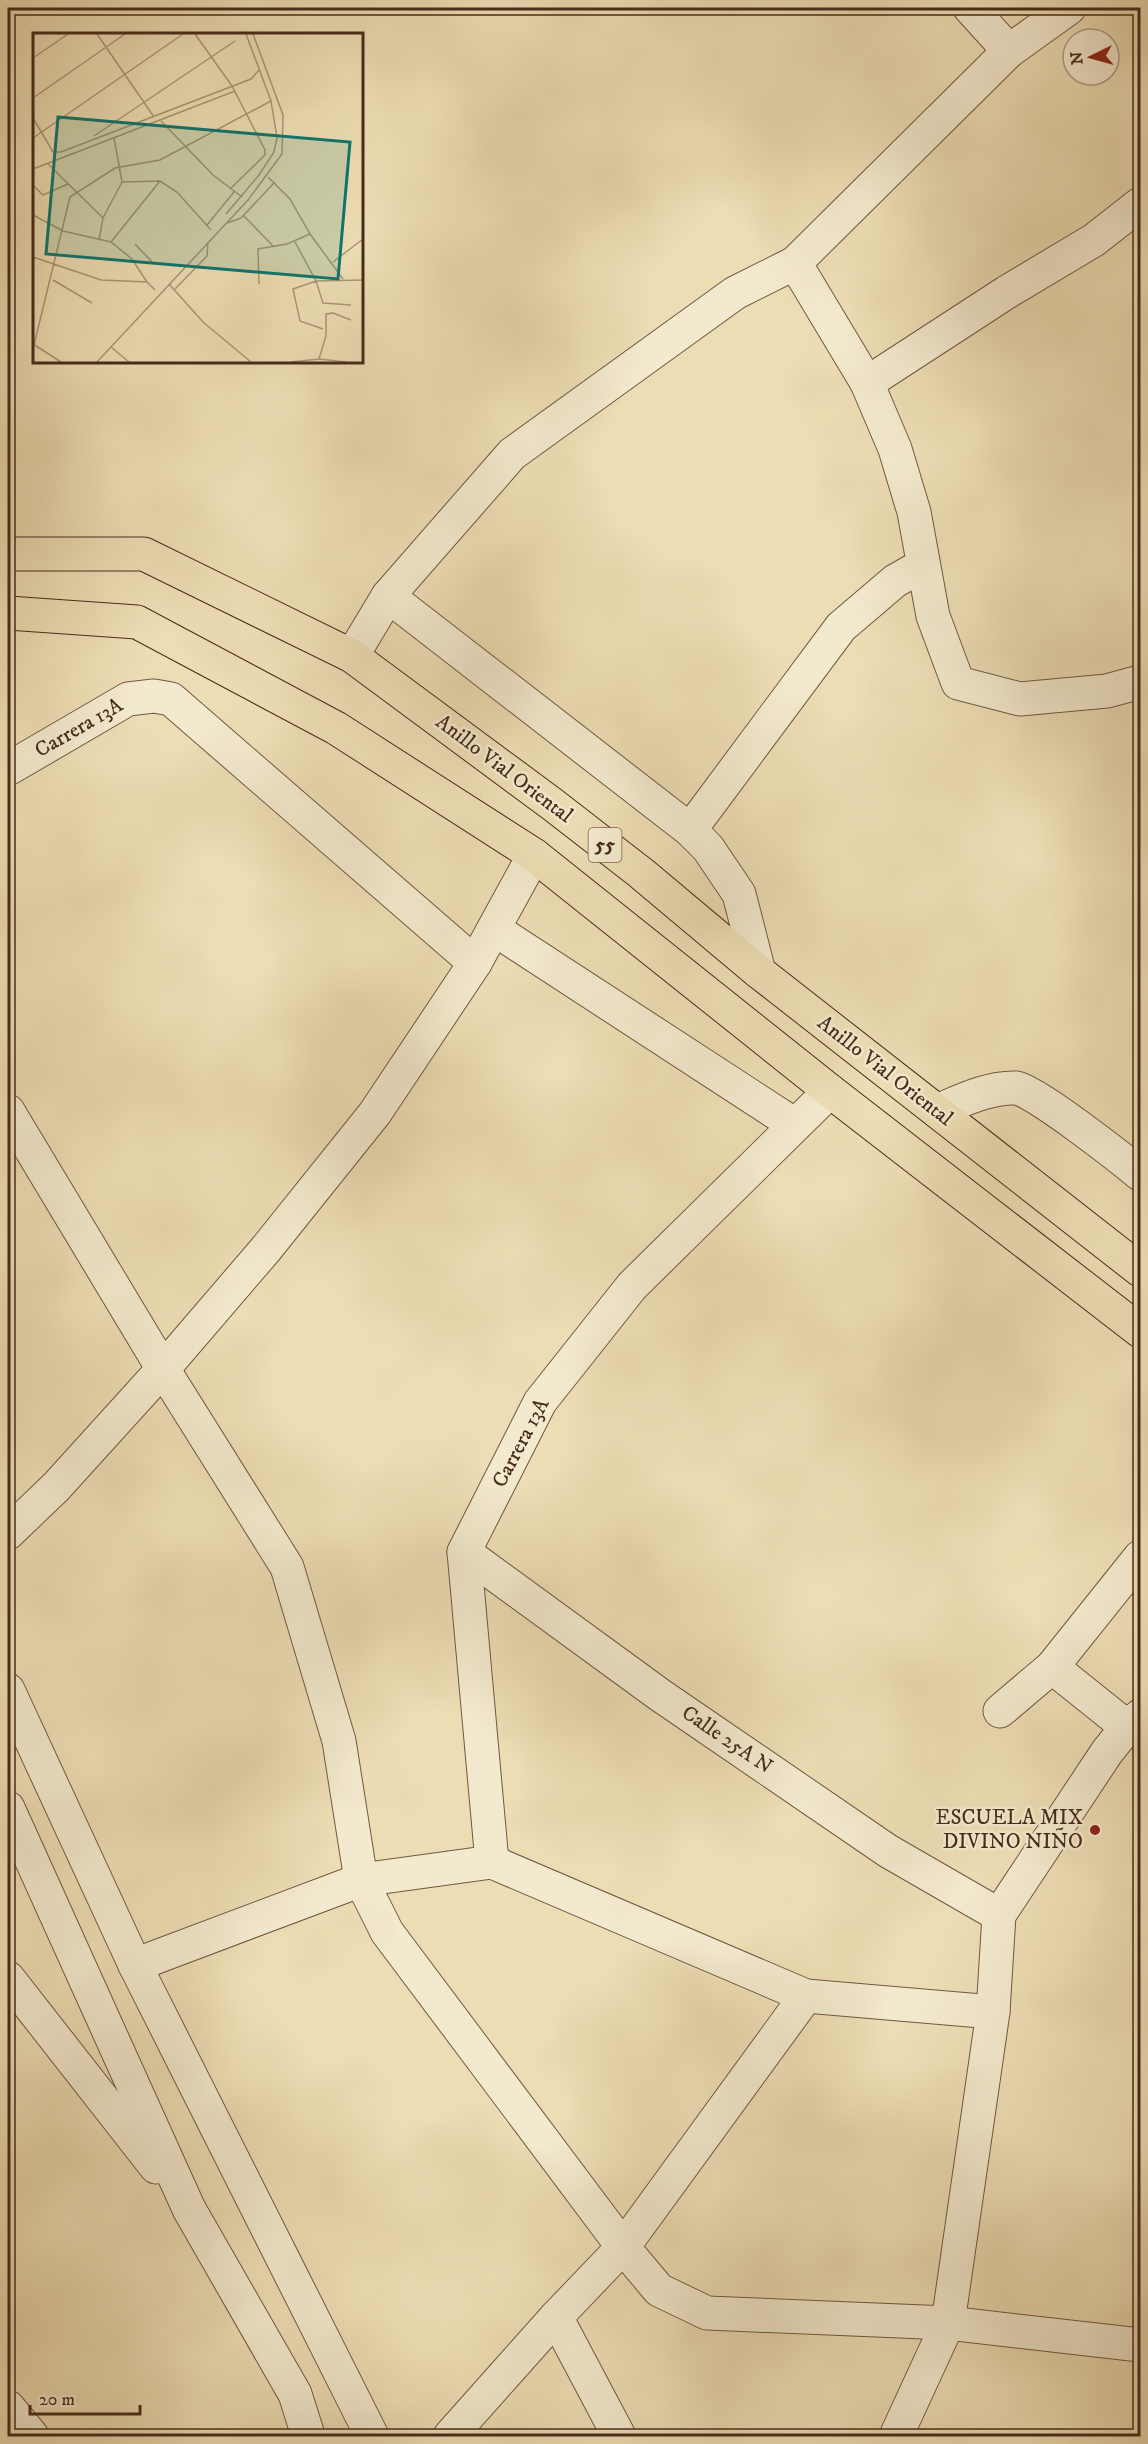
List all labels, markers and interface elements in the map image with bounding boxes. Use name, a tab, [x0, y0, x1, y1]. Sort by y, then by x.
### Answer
north arrow	[1061, 27, 1121, 87]
inset map	[33, 33, 363, 363]
text: N	[1067, 51, 1088, 66]
street label: Carrera 13A	[30, 692, 128, 764]
street label: Anillo Vial Oriental	[430, 709, 578, 829]
road number: 55	[588, 828, 622, 862]
street label: Anillo Vial Oriental	[812, 1010, 959, 1132]
street label: Carrera 13A	[487, 1393, 556, 1492]
street label: Calle 25A N	[676, 1700, 778, 1780]
place label: ESCUELA MIX DIVINO NIÑO	[936, 1805, 1083, 1855]
marker: ESCUELA MIX DIVINO NIÑO	[1088, 1823, 1102, 1837]
scale bar	[30, 2378, 140, 2416]
text: 20 m	[39, 2389, 75, 2411]

